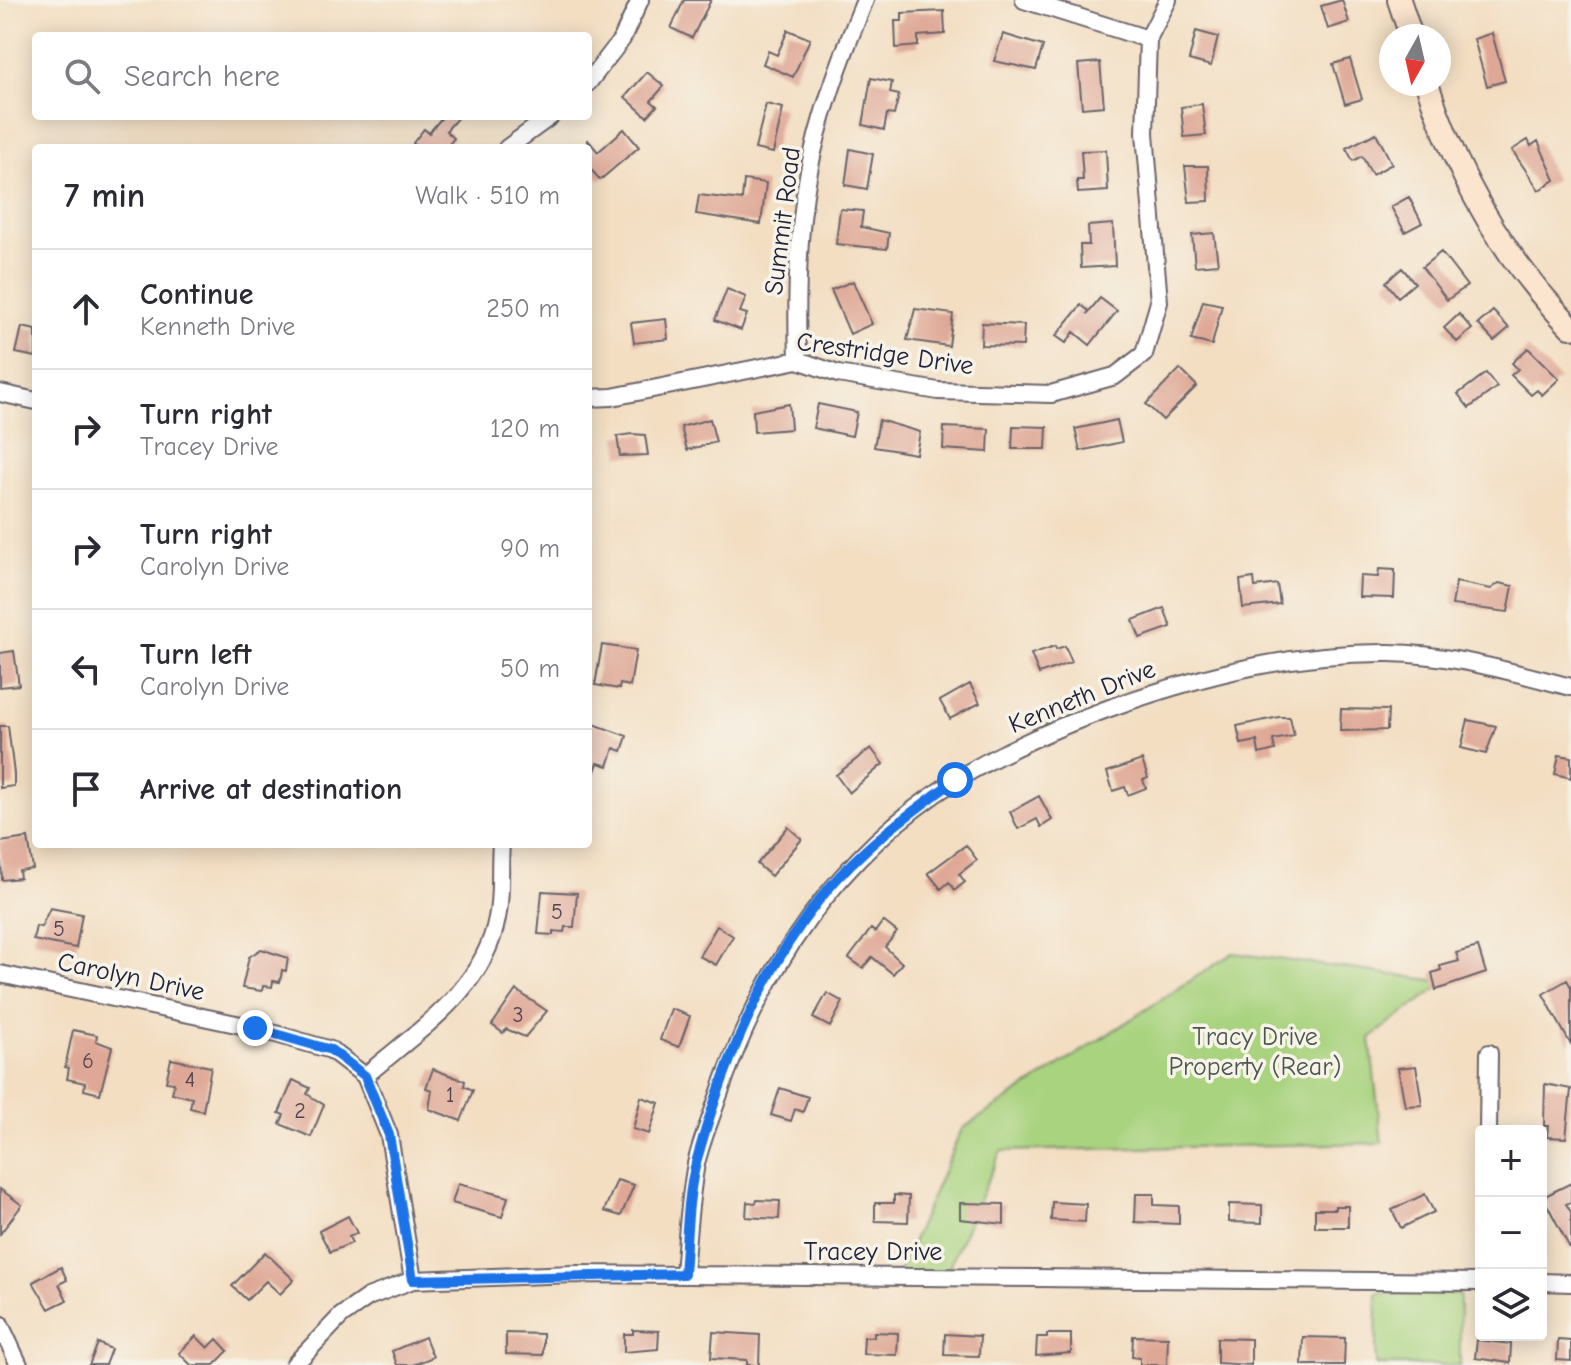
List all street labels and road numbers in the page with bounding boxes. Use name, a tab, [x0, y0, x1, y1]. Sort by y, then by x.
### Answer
street label: Summit Road	[759, 145, 807, 297]
street label: Crestridge Drive	[795, 327, 975, 381]
street label: Kenneth Drive	[1004, 654, 1160, 740]
street label: Carolyn Drive	[55, 947, 207, 1007]
street label: Tracey Drive	[804, 1237, 942, 1267]

